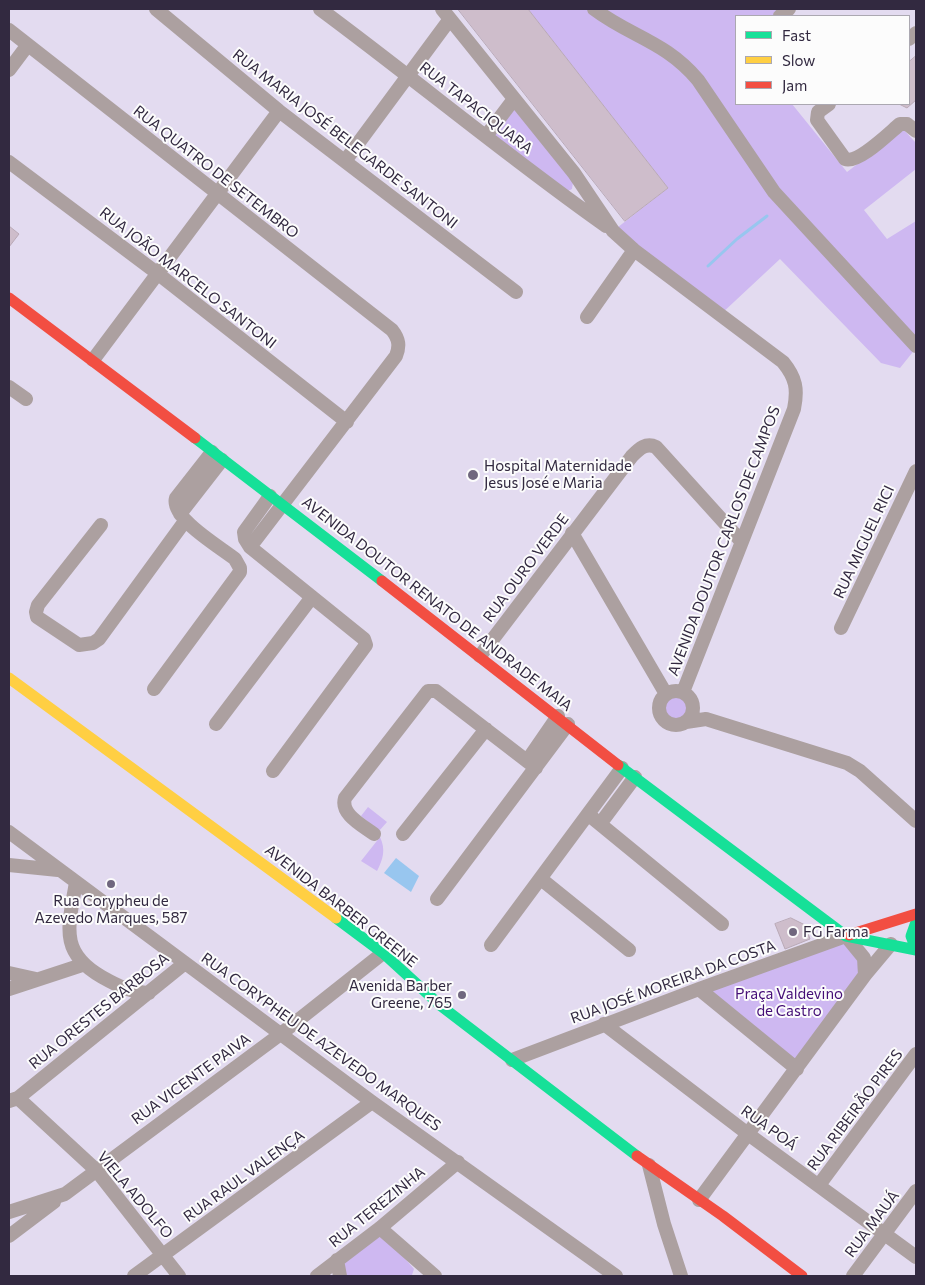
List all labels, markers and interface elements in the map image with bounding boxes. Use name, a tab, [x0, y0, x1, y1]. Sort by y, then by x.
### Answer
legend	[735, 15, 910, 105]
text: Fast	[782, 26, 811, 44]
street label: RUA MARIA JOSÉ BELEGARDE SANTONI	[229, 46, 461, 232]
text: Slow	[782, 51, 815, 69]
street label: RUA TAPACIQUARA	[416, 58, 536, 158]
text: Jam	[782, 76, 807, 94]
street label: RUA QUATRO DE SETEMBRO	[130, 102, 302, 242]
street label: RUA JOÃO MARCELO SANTONI	[96, 203, 280, 353]
street label: AVENIDA DOUTOR CARLOS DE CAMPOS	[664, 404, 784, 678]
place label: Hospital Maternidade Jesus José e Maria	[484, 457, 632, 492]
marker: Hospital Maternidade Jesus José e Maria	[466, 468, 480, 482]
street label: RUA MIGUEL RICI	[830, 482, 898, 602]
street label: AVENIDA DOUTOR RENATO DE ANDRADE MAIA	[298, 493, 576, 715]
street label: RUA OURO VERDE	[479, 510, 573, 626]
street label: AVENIDA BARBER GREENE	[261, 841, 421, 971]
marker: Rua Corypheu de Azevedo Marques, 587	[105, 878, 117, 890]
place label: Rua Corypheu de Azevedo Marques, 587	[35, 892, 187, 927]
place label: FG Farma	[803, 923, 869, 941]
marker: FG Farma	[787, 926, 799, 938]
street label: RUA JOSÉ MOREIRA DA COSTA	[568, 936, 778, 1028]
street label: RUA ORESTES BARBOSA	[25, 949, 173, 1073]
street label: RUA CORYPHEU DE AZEVEDO MARQUES	[198, 949, 444, 1135]
place label: Avenida Barber Greene, 765	[349, 977, 452, 1012]
park label: Praça Valdevino de Castro	[735, 985, 843, 1020]
marker: Avenida Barber Greene, 765	[456, 989, 468, 1001]
street label: RUA VICENTE PAIVA	[128, 1030, 254, 1128]
street label: RUA RIBEIRÃO PIRES	[804, 1046, 906, 1174]
street label: RUA POÁ	[737, 1102, 801, 1154]
street label: RUA RAUL VALENÇA	[180, 1126, 308, 1226]
street label: VIELA ADOLFO	[93, 1148, 177, 1242]
street label: RUA TEREZINHA	[325, 1163, 429, 1251]
street label: RUA MAUÁ	[841, 1187, 903, 1261]

